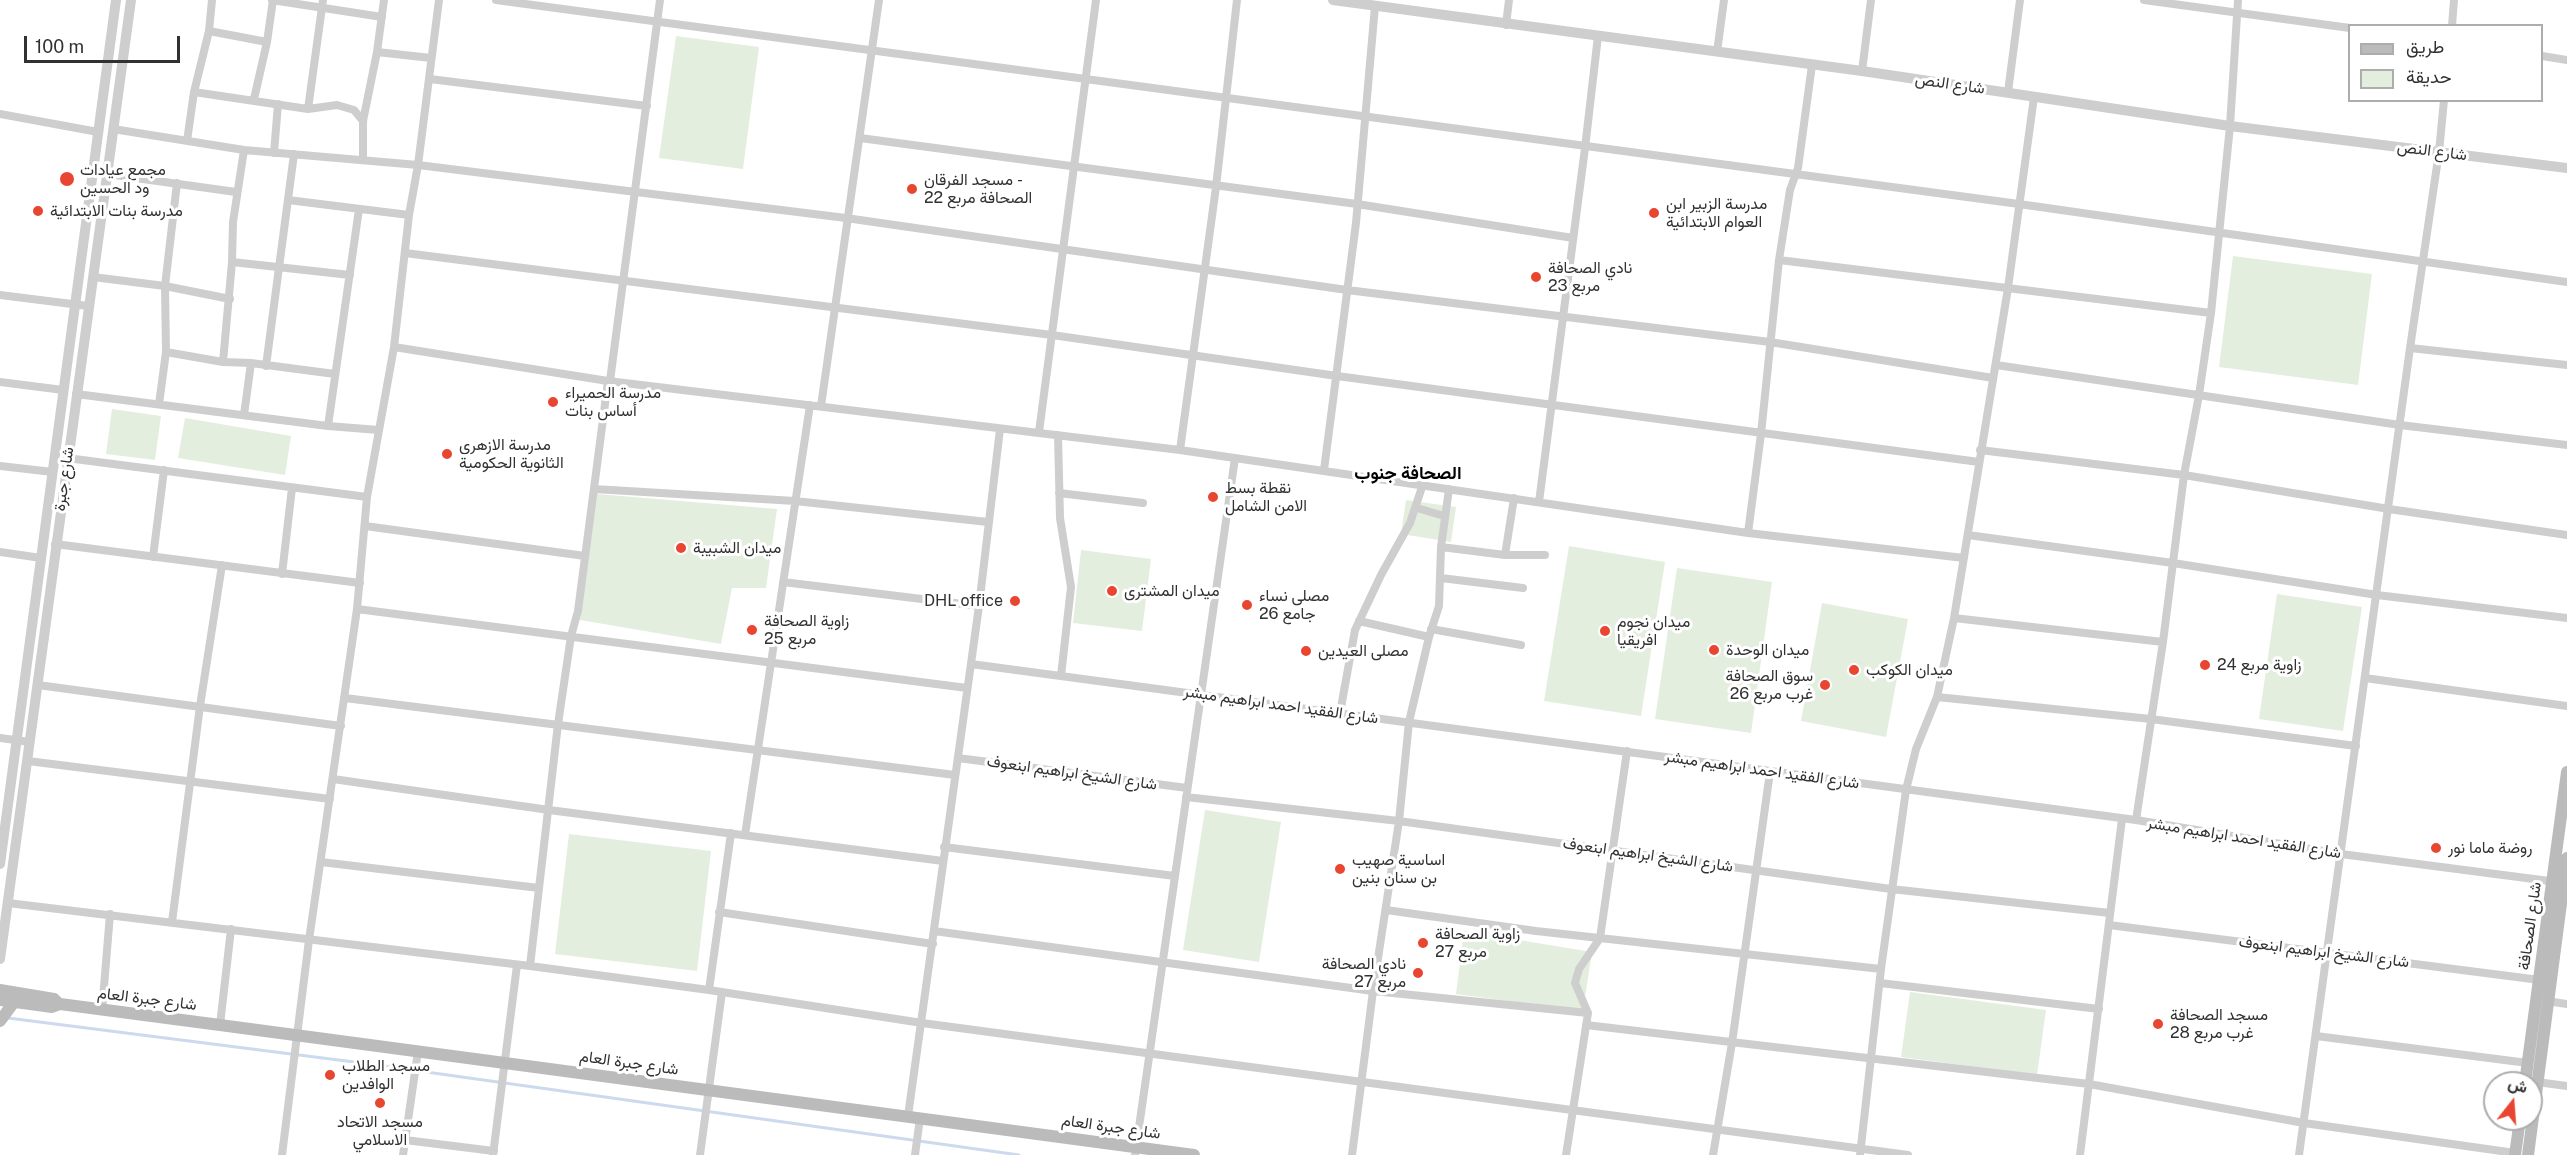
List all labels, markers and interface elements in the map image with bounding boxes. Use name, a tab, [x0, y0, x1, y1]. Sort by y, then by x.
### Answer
scale bar	[27, 24, 183, 62]
legend	[2348, 24, 2543, 102]
text: 100 m	[35, 36, 84, 57]
text: طريق	[2406, 36, 2444, 57]
text: حديقة	[2406, 66, 2452, 87]
street label: شارع النص	[1914, 70, 1986, 98]
street label: شارع النص	[2396, 137, 2468, 165]
place label: مجمع عيادات ود الحسين	[80, 160, 166, 198]
marker: مجمع عيادات ود الحسين	[58, 170, 76, 188]
place label: مسجد الفرقان - الصحافة مربع 22	[924, 170, 1032, 208]
marker: مسجد الفرقان - الصحافة مربع 22	[905, 182, 919, 196]
place label: مدرسة الزبير ابن العوام الابتدائية	[1666, 194, 1767, 232]
place label: مدرسة بنات الابتدائية	[50, 201, 183, 221]
marker: مدرسة بنات الابتدائية	[31, 204, 45, 218]
marker: مدرسة الزبير ابن العوام الابتدائية	[1647, 206, 1661, 220]
place label: نادي الصحافة مربع 23	[1548, 258, 1632, 296]
marker: نادي الصحافة مربع 23	[1529, 270, 1543, 284]
place label: مدرسة الحميراء أساس بنات	[565, 383, 661, 421]
marker: مدرسة الحميراء أساس بنات	[546, 395, 560, 409]
place label: مدرسة الازهري الثانوية الحكومية	[459, 435, 564, 473]
street label: شارع جبرة	[50, 446, 78, 512]
marker: مدرسة الازهري الثانوية الحكومية	[440, 447, 454, 461]
district label: الصحافة جنوب	[1354, 462, 1462, 484]
place label: نقطة بسط الامن الشامل	[1225, 478, 1307, 516]
marker: نقطة بسط الامن الشامل	[1206, 490, 1220, 504]
place label: ميدان الشبيبة	[693, 538, 781, 558]
marker: ميدان الشبيبة	[674, 541, 688, 555]
place label: ميدان المشترى	[1124, 581, 1219, 601]
marker: ميدان المشترى	[1105, 584, 1119, 598]
place label: مصلى نساء جامع 26	[1259, 586, 1329, 624]
place label: DHL office	[924, 591, 1003, 611]
marker: DHL office	[1008, 594, 1022, 608]
marker: مصلى نساء جامع 26	[1240, 598, 1254, 612]
place label: زاوية الصحافة مربع 25	[764, 611, 849, 649]
place label: ميدان نجوم افريقيا	[1617, 612, 1690, 650]
marker: زاوية الصحافة مربع 25	[745, 623, 759, 637]
marker: ميدان نجوم افريقيا	[1598, 624, 1612, 638]
place label: ميدان الوحدة	[1726, 640, 1809, 660]
place label: مصلى العيدين	[1318, 641, 1409, 661]
marker: ميدان الوحدة	[1707, 643, 1721, 657]
marker: مصلى العيدين	[1299, 644, 1313, 658]
place label: زاوية مربع 24	[2217, 655, 2302, 675]
marker: زاوية مربع 24	[2198, 658, 2212, 672]
place label: ميدان الكوكب	[1866, 660, 1953, 680]
marker: ميدان الكوكب	[1847, 663, 1861, 677]
place label: سوق الصحافة غرب مربع 26	[1726, 666, 1813, 704]
marker: سوق الصحافة غرب مربع 26	[1818, 678, 1832, 692]
street label: شارع الفقيد احمد ابراهيم مبشر	[1182, 682, 1380, 728]
street label: شارع الفقيد احمد ابراهيم مبشر	[1663, 747, 1861, 793]
street label: شارع الشيخ ابراهيم ابنعوف	[986, 752, 1158, 794]
street label: شارع الفقيد احمد ابراهيم مبشر	[2145, 813, 2343, 863]
street label: شارع الشيخ ابراهيم ابنعوف	[1562, 834, 1734, 876]
place label: روضة ماما نور	[2448, 838, 2532, 858]
marker: روضة ماما نور	[2429, 841, 2443, 855]
place label: اساسية صهيب بن سنان بنين	[1352, 850, 1445, 888]
marker: اساسية صهيب بن سنان بنين	[1333, 862, 1347, 876]
street label: شارع الصحافة	[2514, 881, 2546, 971]
place label: زاوية الصحافة مربع 27	[1435, 924, 1520, 962]
street label: شارع الشيخ ابراهيم ابنعوف	[2238, 932, 2410, 972]
marker: زاوية الصحافة مربع 27	[1416, 936, 1430, 950]
place label: نادي الصحافة مربع 27	[1322, 954, 1406, 992]
marker: نادي الصحافة مربع 27	[1411, 966, 1425, 980]
street label: شارع جبرة العام	[96, 983, 198, 1015]
place label: مسجد الصحافة غرب مربع 28	[2170, 1005, 2268, 1043]
marker: مسجد الصحافة غرب مربع 28	[2151, 1017, 2165, 1031]
street label: شارع جبرة العام	[578, 1047, 680, 1079]
place label: مسجد الطلاب الوافدين	[342, 1056, 430, 1094]
marker: مسجد الطلاب الوافدين	[323, 1068, 337, 1082]
north arrow	[2483, 1071, 2543, 1131]
text: ش	[2506, 1073, 2530, 1097]
marker: مسجد الاتحاد الاسلامي	[373, 1096, 387, 1110]
street label: شارع جبرة العام	[1060, 1111, 1162, 1143]
place label: مسجد الاتحاد الاسلامي	[337, 1112, 423, 1150]

